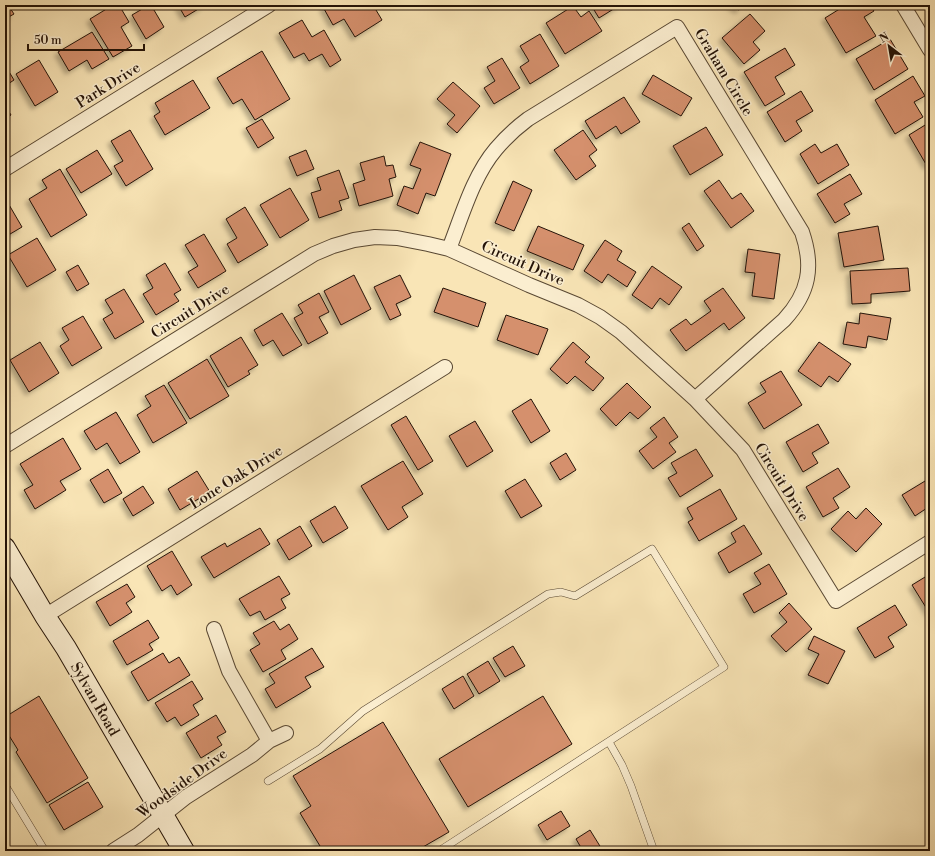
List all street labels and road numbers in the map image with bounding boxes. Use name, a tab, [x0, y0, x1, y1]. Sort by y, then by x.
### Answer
street label: Graham Circle	[690, 25, 757, 120]
street label: Park Drive	[72, 58, 144, 113]
street label: Circuit Drive	[478, 237, 567, 290]
street label: Circuit Drive	[147, 280, 233, 343]
street label: Circuit Drive	[750, 439, 813, 525]
street label: Lone Oak Drive	[186, 441, 286, 514]
street label: Sylvan Road	[66, 659, 124, 740]
street label: Woodside Drive	[133, 744, 231, 823]

